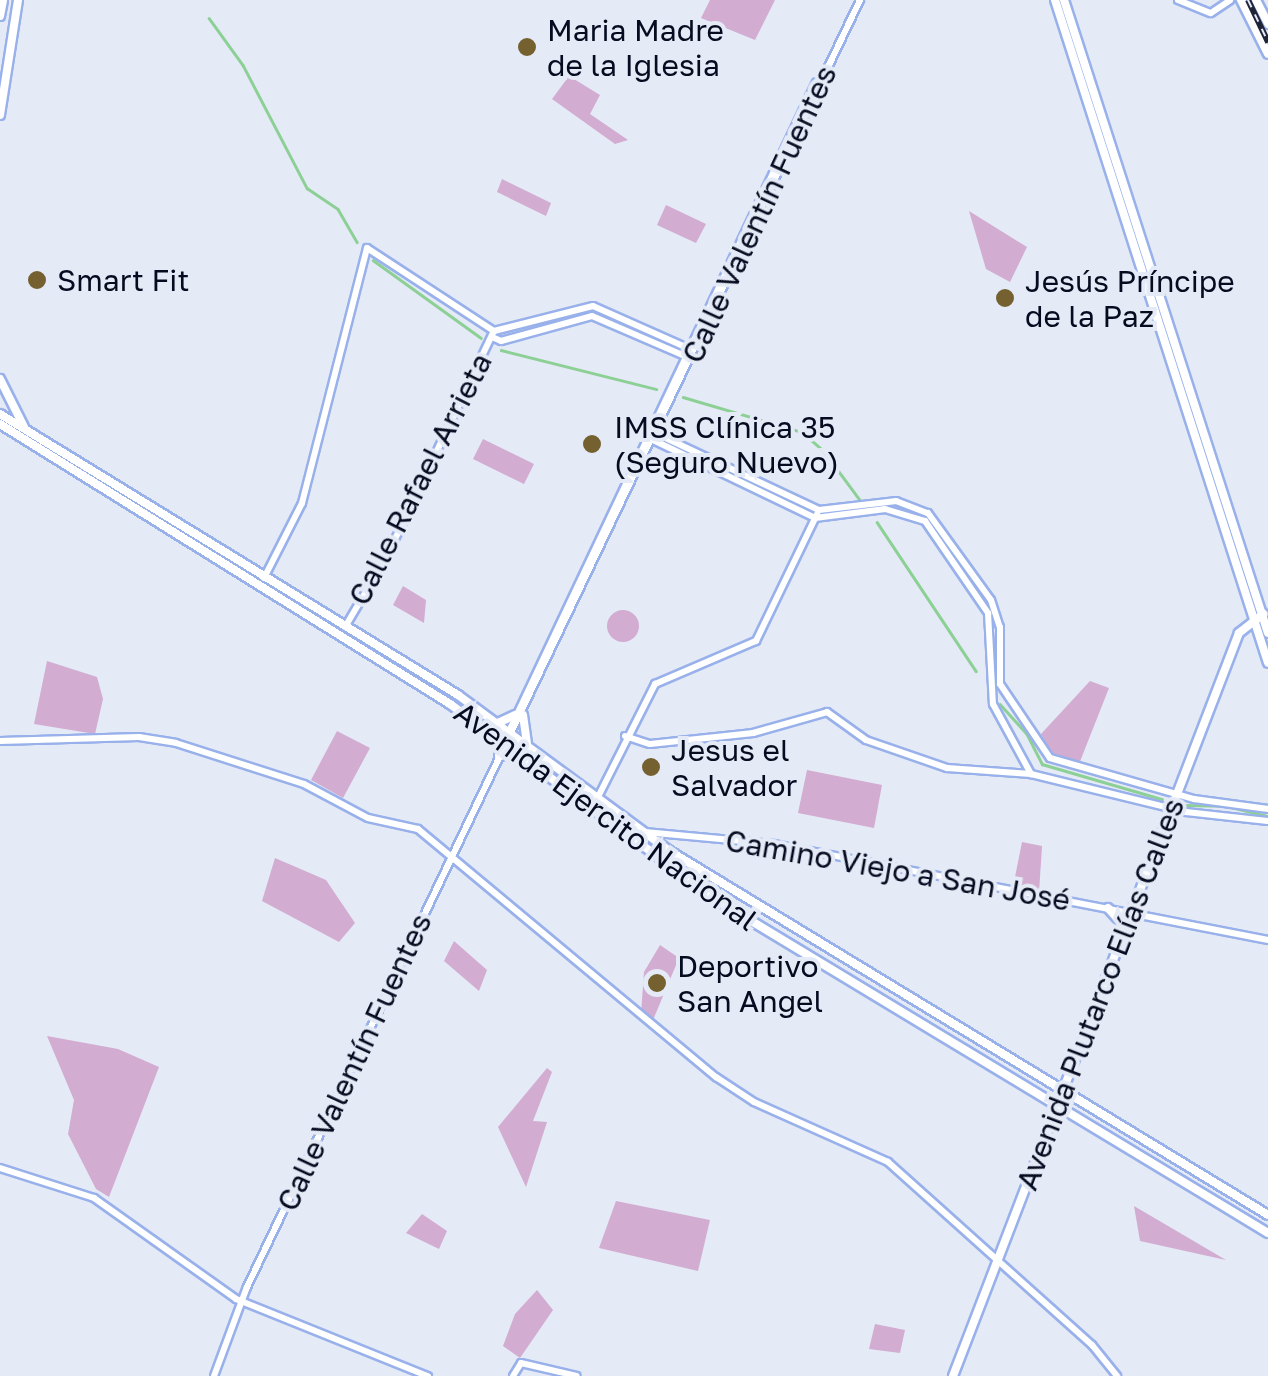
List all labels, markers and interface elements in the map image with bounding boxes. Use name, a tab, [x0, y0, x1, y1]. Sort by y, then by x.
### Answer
place label: Maria Madre de la Iglesia	[547, 12, 724, 82]
marker: Maria Madre de la Iglesia	[516, 36, 538, 58]
street label: Calle Valentín Fuentes	[674, 60, 844, 368]
place label: Smart Fit	[57, 262, 189, 298]
place label: Jesús Príncipe de la Paz	[1025, 263, 1235, 334]
marker: Smart Fit	[26, 269, 48, 291]
marker: Jesús Príncipe de la Paz	[994, 287, 1016, 309]
street label: Calle Rafael Arrieta	[341, 347, 499, 611]
place label: IMSS Clínica 35 (Seguro Nuevo)	[614, 409, 839, 480]
marker: IMSS Clínica 35 (Seguro Nuevo)	[579, 431, 605, 457]
street label: Avenida Ejercito Nacional	[448, 694, 764, 938]
place label: Jesus el Salvador	[671, 732, 797, 802]
marker: Jesus el Salvador	[640, 756, 662, 778]
street label: Avenida Plutarco Elías Calles	[1009, 793, 1191, 1195]
street label: Camino Viejo a San José	[723, 822, 1073, 918]
street label: Calle Valentín Fuentes	[269, 908, 439, 1216]
place label: Deportivo San Angel	[677, 948, 823, 1018]
marker: Deportivo San Angel	[646, 972, 668, 994]

